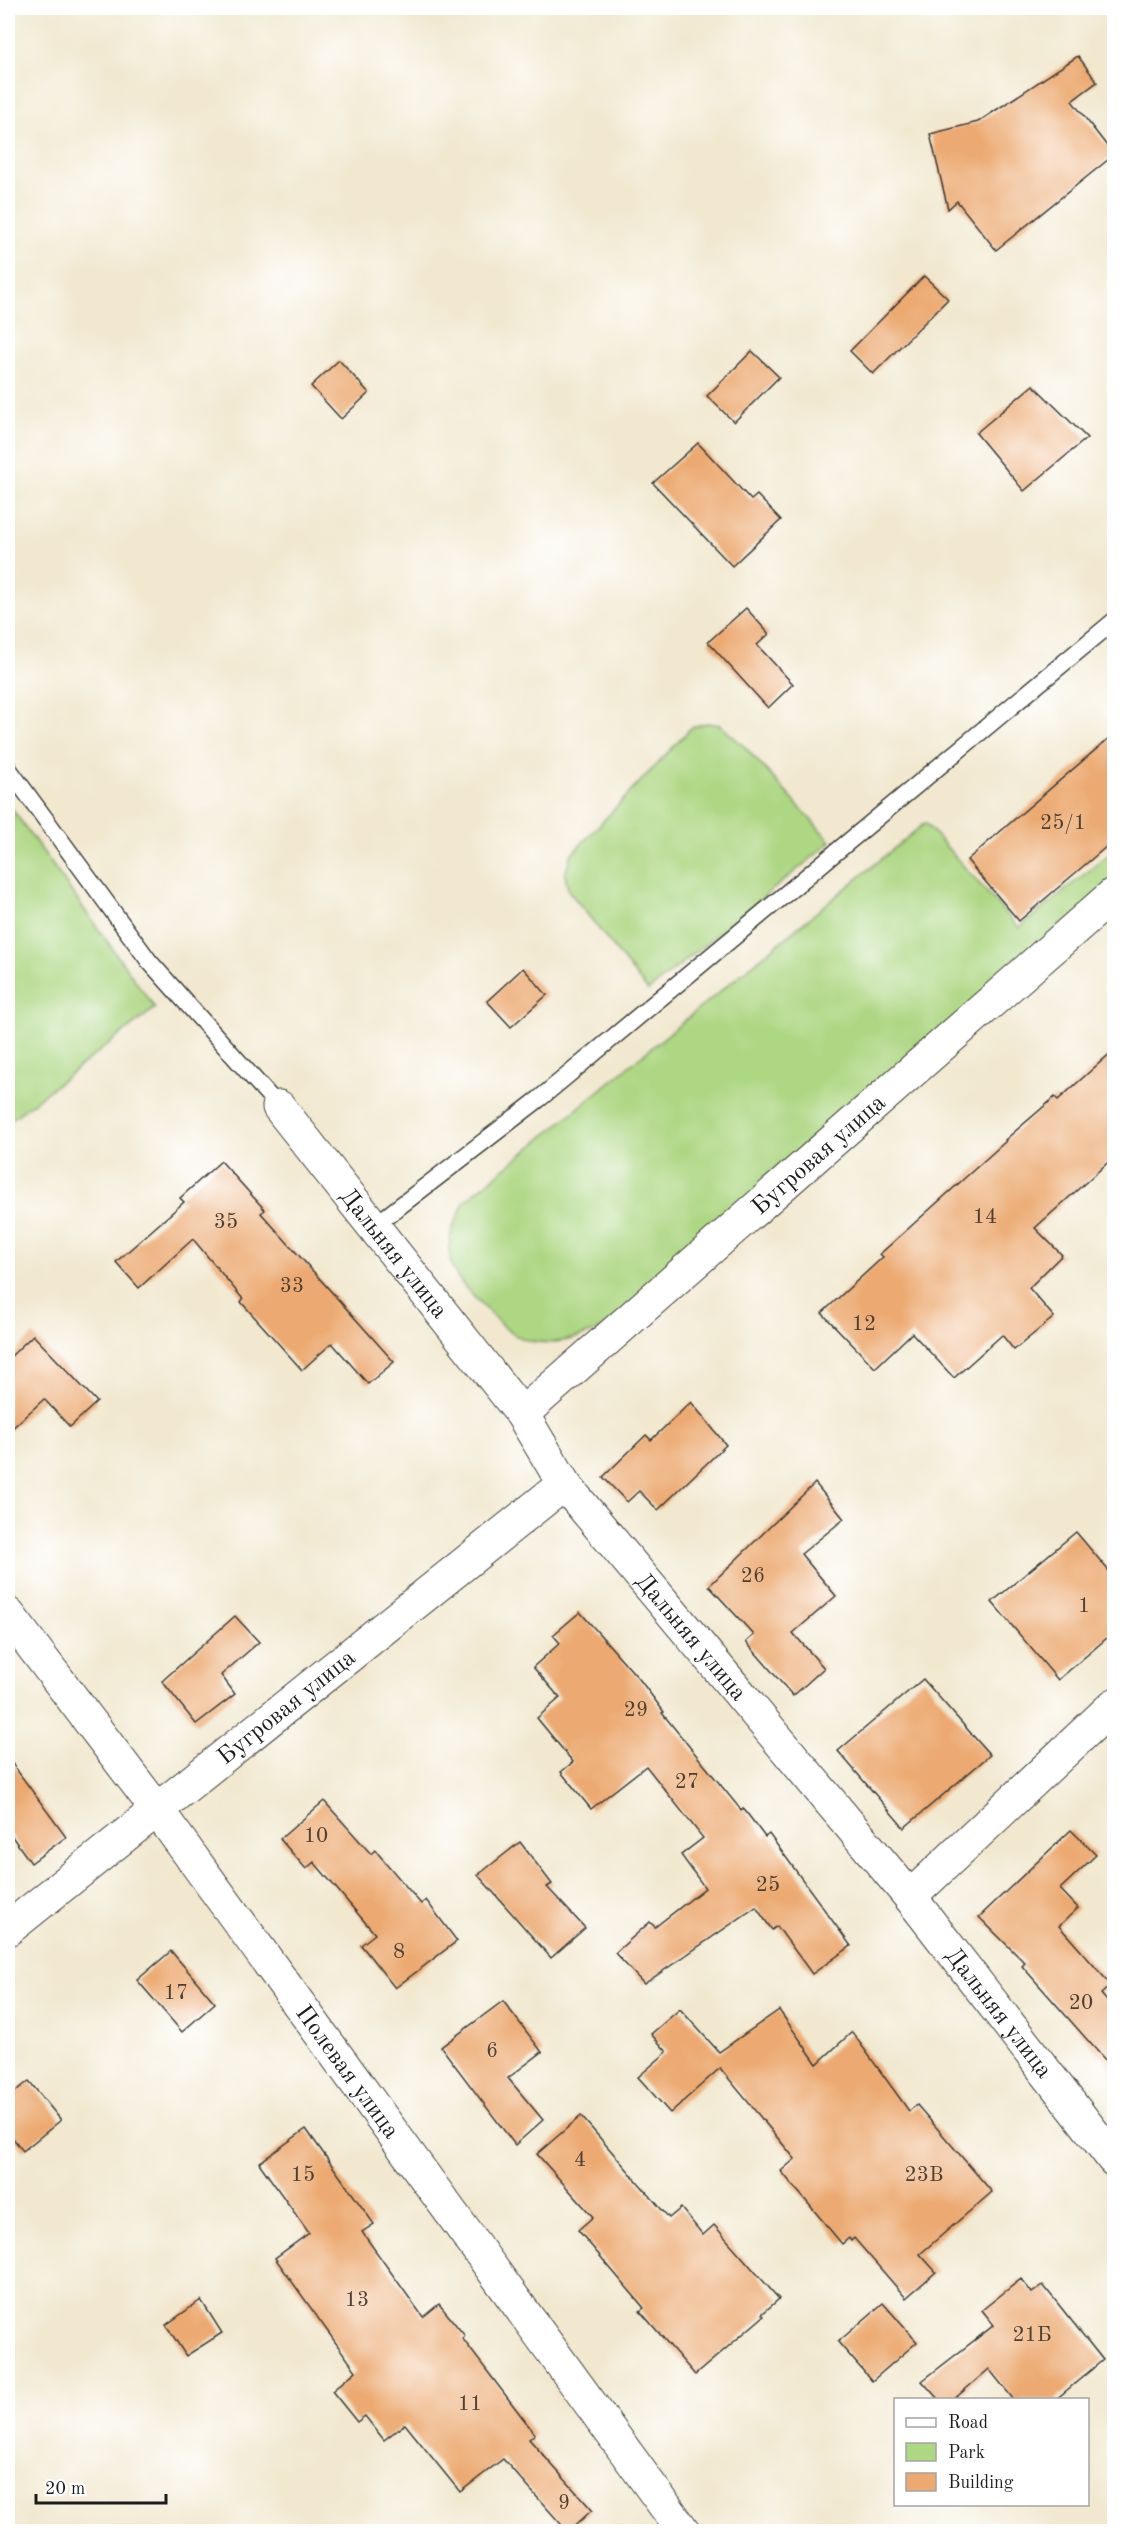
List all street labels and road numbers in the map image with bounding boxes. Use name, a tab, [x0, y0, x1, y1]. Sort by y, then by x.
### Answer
street label: Бугровая улица	[748, 1091, 891, 1220]
street label: Дальняя улица	[334, 1185, 451, 1324]
street label: Дальняя улица	[630, 1569, 750, 1706]
street label: Бугровая улица	[214, 1646, 361, 1770]
street label: Дальняя улица	[940, 1944, 1056, 2084]
street label: Полевая улица	[290, 2002, 403, 2144]

